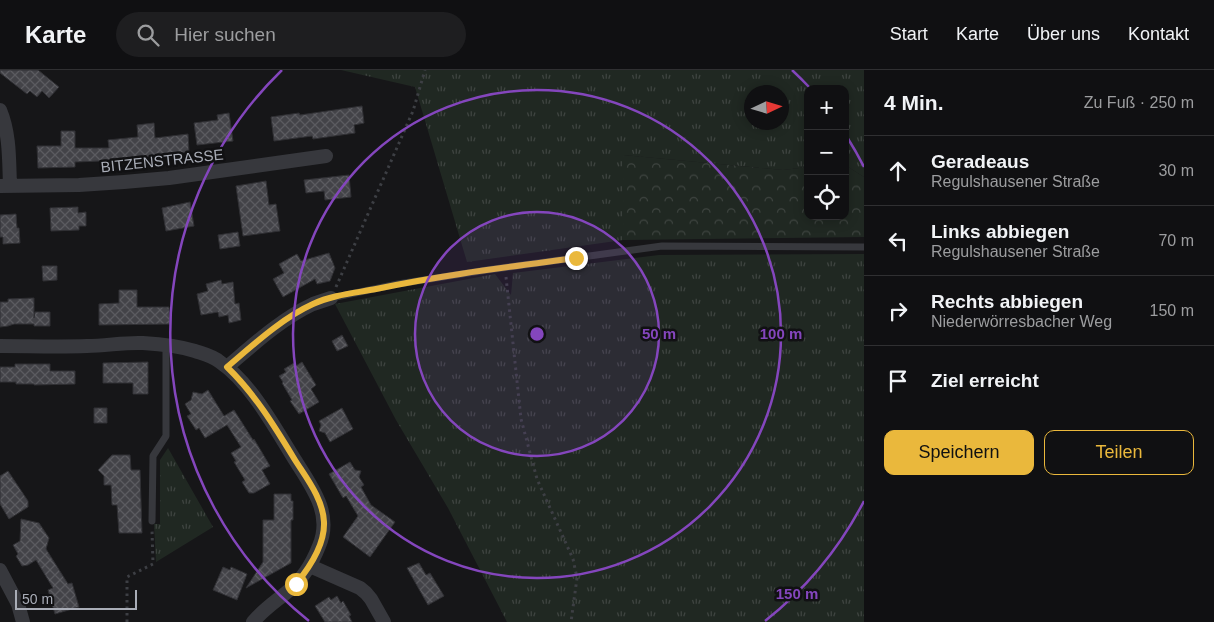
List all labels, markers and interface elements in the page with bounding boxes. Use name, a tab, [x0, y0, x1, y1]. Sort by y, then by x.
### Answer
search box	[116, 12, 466, 57]
text: Karte	[25, 21, 86, 48]
icon: search	[134, 21, 162, 49]
text: Hier suchen	[174, 24, 276, 45]
text: Start	[890, 24, 928, 44]
text: Karte	[956, 24, 999, 44]
text: Über uns	[1027, 24, 1100, 44]
text: Kontakt	[1128, 24, 1189, 44]
north arrow	[744, 85, 789, 130]
map controls	[804, 85, 849, 220]
button: +	[804, 85, 849, 130]
text: 4 Min.	[884, 91, 944, 114]
text: Zu Fuß · 250 m	[1084, 94, 1194, 111]
button: −	[804, 130, 849, 175]
street label: BITZENSTRASSE	[100, 146, 224, 175]
text: Geradeaus	[931, 151, 1029, 172]
icon: ahead	[884, 157, 912, 185]
text: 30 m	[1158, 162, 1194, 179]
text: Regulshausener Straße	[931, 173, 1100, 190]
button: locate	[804, 175, 849, 220]
text: Links abbiegen	[931, 221, 1069, 242]
icon: left	[884, 227, 912, 255]
text: 70 m	[1158, 232, 1194, 249]
text: Regulshausener Straße	[931, 243, 1100, 260]
route end	[565, 247, 588, 270]
text: Rechts abbiegen	[931, 291, 1083, 312]
icon: right	[884, 297, 912, 325]
text: 150 m	[1150, 302, 1194, 319]
text: Niederwörresbacher Weg	[931, 313, 1112, 330]
centre of rings	[528, 325, 546, 343]
text: 50 m	[642, 325, 676, 342]
text: 100 m	[760, 325, 802, 342]
icon: arrive	[884, 367, 912, 395]
text: Ziel erreicht	[931, 370, 1039, 391]
button: Speichern	[884, 430, 1034, 475]
button: Teilen	[1044, 430, 1194, 475]
route start	[285, 573, 308, 596]
text: 150 m	[776, 585, 818, 602]
scale bar	[15, 587, 138, 610]
text: 50 m	[22, 591, 53, 607]

